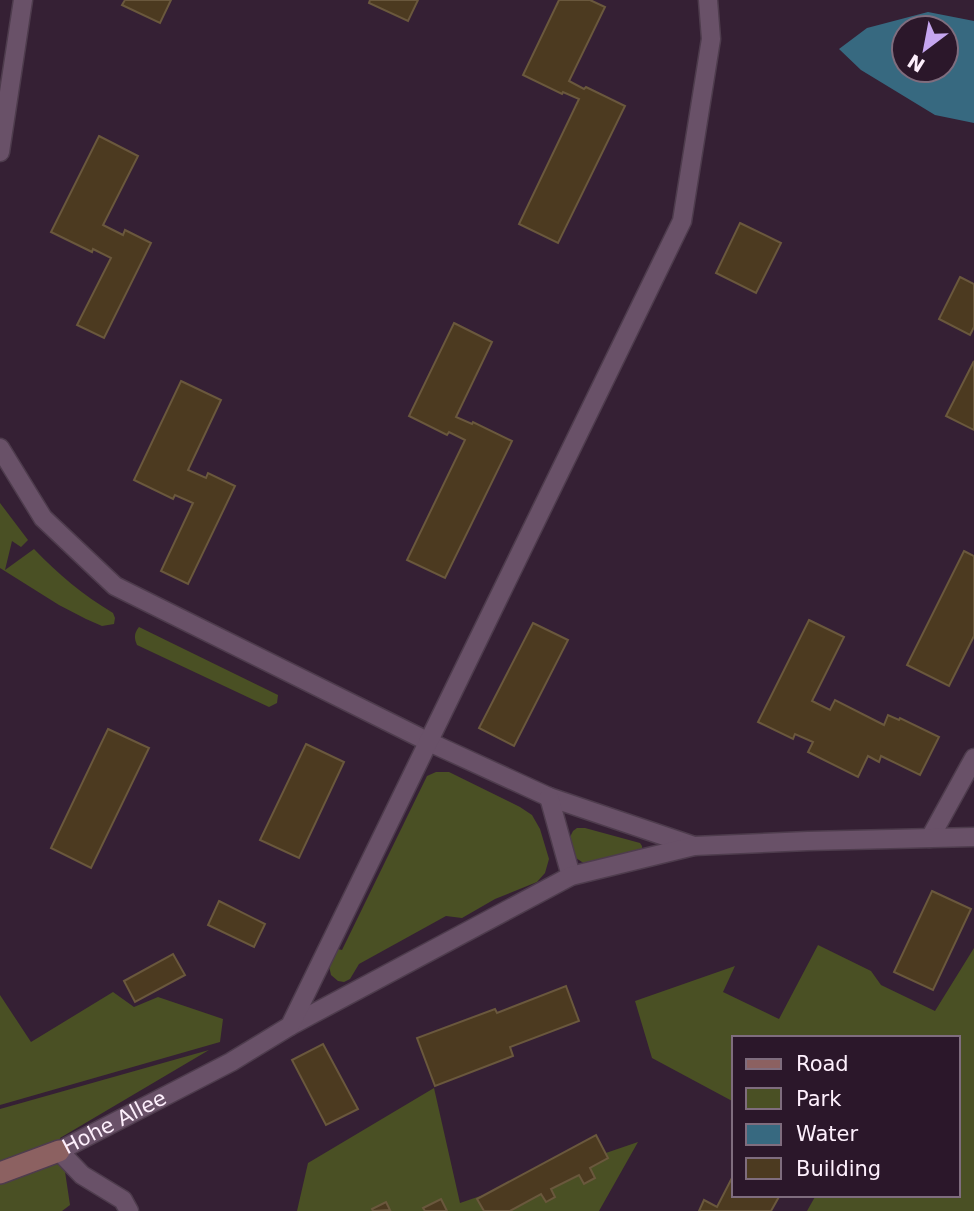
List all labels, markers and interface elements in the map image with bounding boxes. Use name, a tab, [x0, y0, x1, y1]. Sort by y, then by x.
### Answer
north arrow	[890, 14, 960, 84]
text: N	[903, 50, 929, 77]
legend	[732, 1036, 960, 1197]
text: Road	[796, 1052, 849, 1076]
street label: Hohe Allee	[58, 1086, 170, 1159]
text: Park	[796, 1087, 842, 1111]
text: Water	[796, 1122, 858, 1146]
text: Building	[796, 1157, 881, 1181]

